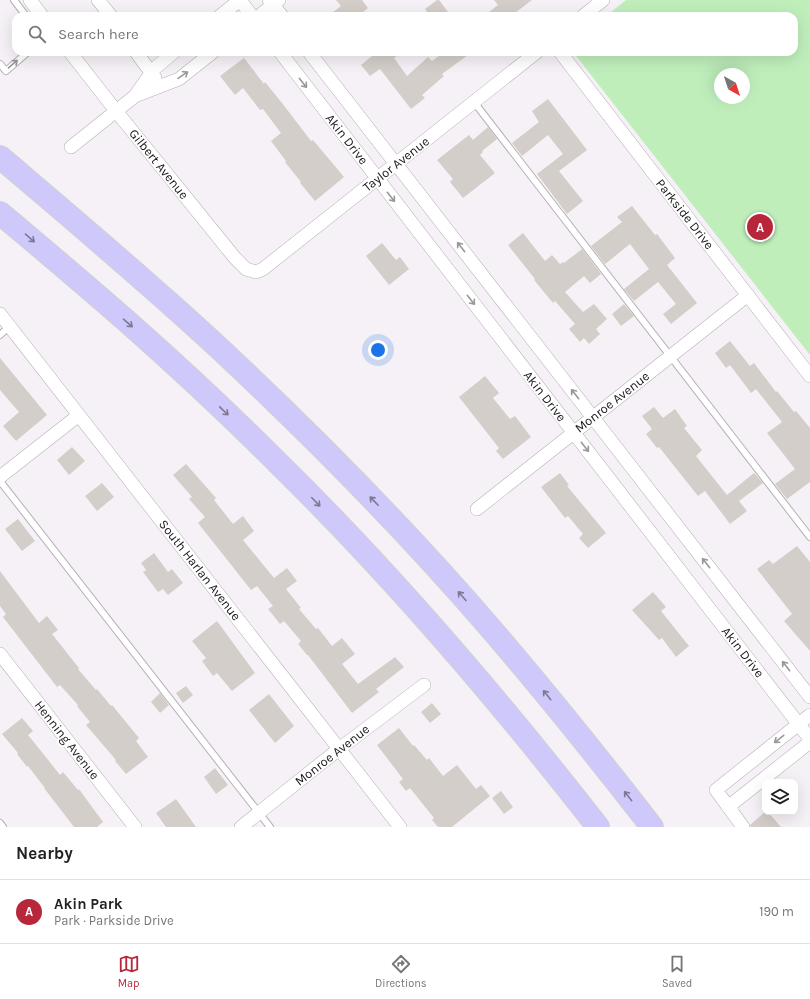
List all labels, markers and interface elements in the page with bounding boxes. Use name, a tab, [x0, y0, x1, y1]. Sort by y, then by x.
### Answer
search box	[12, 12, 798, 56]
icon: search	[26, 23, 48, 45]
text: Search here	[58, 25, 139, 43]
one-way arrow	[8, 60, 19, 69]
north arrow	[714, 68, 750, 104]
one-way arrow	[178, 71, 189, 79]
one-way arrow	[299, 77, 308, 88]
street label: Akin Drive	[323, 111, 372, 167]
street label: Gilbert Avenue	[126, 126, 192, 202]
street label: Taylor Avenue	[360, 133, 432, 195]
street label: Parkside Drive	[653, 176, 717, 252]
one-way arrow	[387, 191, 396, 202]
pin: A	[747, 212, 773, 242]
one-way arrow	[24, 233, 34, 242]
one-way arrow	[457, 242, 465, 253]
one-way arrow	[467, 294, 475, 305]
one-way arrow	[123, 318, 134, 327]
your location	[368, 340, 388, 360]
street label: Akin Drive	[521, 368, 570, 424]
street label: Monroe Avenue	[572, 368, 652, 436]
one-way arrow	[571, 389, 580, 400]
one-way arrow	[219, 406, 229, 416]
one-way arrow	[580, 441, 589, 452]
one-way arrow	[369, 496, 378, 506]
one-way arrow	[312, 497, 321, 507]
street label: South Harlan Avenue	[156, 517, 244, 624]
one-way arrow	[702, 558, 711, 569]
one-way arrow	[458, 591, 467, 601]
street label: Akin Drive	[719, 624, 768, 680]
one-way arrow	[782, 661, 790, 672]
one-way arrow	[542, 690, 551, 700]
street label: Henning Avenue	[32, 698, 103, 783]
street label: Monroe Avenue	[292, 721, 372, 789]
one-way arrow	[774, 735, 785, 744]
map controls	[762, 779, 798, 815]
button: layers	[762, 779, 798, 815]
one-way arrow	[624, 791, 632, 802]
text: Nearby	[16, 843, 73, 863]
text: Akin Park	[54, 895, 123, 913]
text: A	[25, 904, 33, 919]
text: 190 m	[759, 904, 794, 919]
text: Park · Parkside Drive	[54, 913, 174, 928]
tab: Map	[118, 953, 140, 990]
tab: Directions	[375, 953, 427, 990]
tab: Saved	[662, 953, 692, 990]

